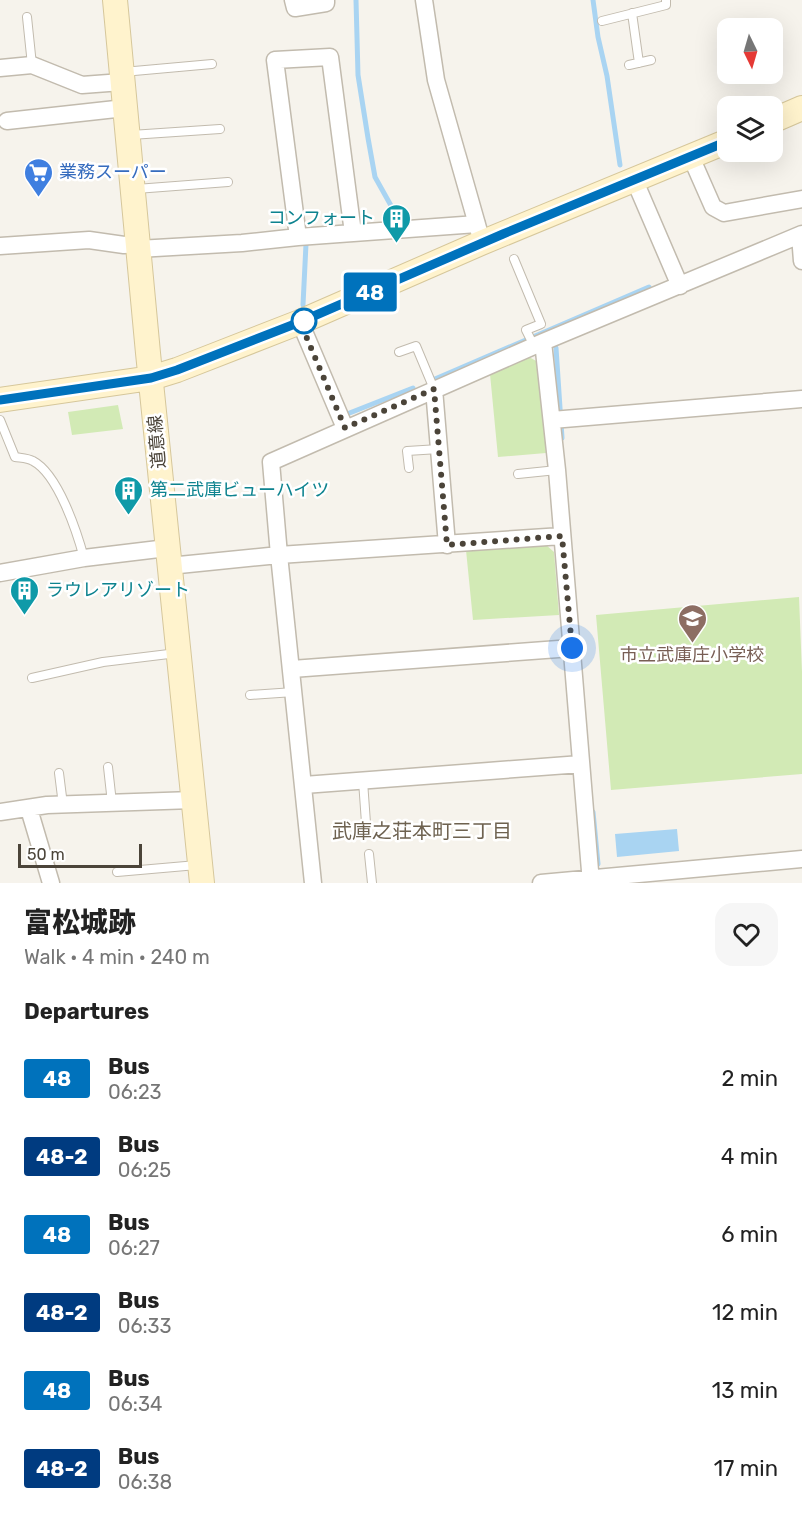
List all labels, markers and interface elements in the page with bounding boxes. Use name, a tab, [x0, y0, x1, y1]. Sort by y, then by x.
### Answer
north arrow	[717, 18, 783, 84]
map controls	[717, 18, 783, 162]
button: layers	[717, 96, 783, 162]
supermarket icon: 業務スーパー	[22, 156, 54, 198]
place label: 業務スーパー	[59, 161, 167, 183]
building icon: コンフォート	[380, 202, 412, 244]
place label: コンフォート	[268, 207, 375, 229]
line badge: 48	[343, 272, 397, 312]
text: 48	[356, 280, 384, 305]
unlabelled marker	[291, 308, 317, 334]
street label: 道意線	[144, 414, 170, 470]
building icon: 第二武庫ビューハイツ	[113, 474, 145, 516]
place label: 第二武庫ビューハイツ	[150, 479, 329, 501]
building icon: ラウレアリゾート	[9, 574, 41, 616]
place label: ラウレアリゾート	[46, 579, 190, 601]
school or university icon: 市立武庫庄小学校	[676, 602, 708, 644]
your location	[557, 633, 587, 663]
place label: 市立武庫庄小学校	[620, 644, 764, 666]
district label: 武庫之荘本町三丁目	[332, 819, 512, 843]
scale bar	[18, 841, 142, 868]
text: 50 m	[27, 845, 65, 864]
button: heart	[715, 903, 778, 966]
text: 富松城跡	[24, 906, 136, 939]
text: Walk · 4 min · 240 m	[24, 945, 210, 969]
text: Departures	[24, 998, 149, 1025]
text: Bus	[108, 1053, 150, 1080]
text: 2 min	[721, 1065, 778, 1092]
text: 48	[43, 1066, 71, 1091]
text: 06:23	[108, 1080, 162, 1104]
text: Bus	[118, 1131, 159, 1158]
text: 4 min	[721, 1143, 778, 1170]
text: 48-2	[36, 1144, 88, 1169]
text: 06:25	[118, 1158, 171, 1182]
text: Bus	[108, 1209, 150, 1236]
text: 6 min	[721, 1221, 778, 1248]
text: 48	[43, 1222, 71, 1247]
text: 06:27	[108, 1236, 160, 1260]
text: Bus	[118, 1287, 159, 1314]
text: 12 min	[712, 1299, 778, 1326]
text: 48-2	[36, 1300, 88, 1325]
text: 06:33	[118, 1314, 172, 1338]
text: Bus	[108, 1365, 150, 1392]
text: 13 min	[712, 1377, 778, 1404]
text: 48	[43, 1378, 71, 1403]
text: 06:34	[108, 1392, 162, 1416]
text: Bus	[118, 1443, 159, 1470]
text: 17 min	[714, 1455, 778, 1482]
text: 48-2	[36, 1456, 88, 1481]
text: 06:38	[118, 1470, 172, 1494]

